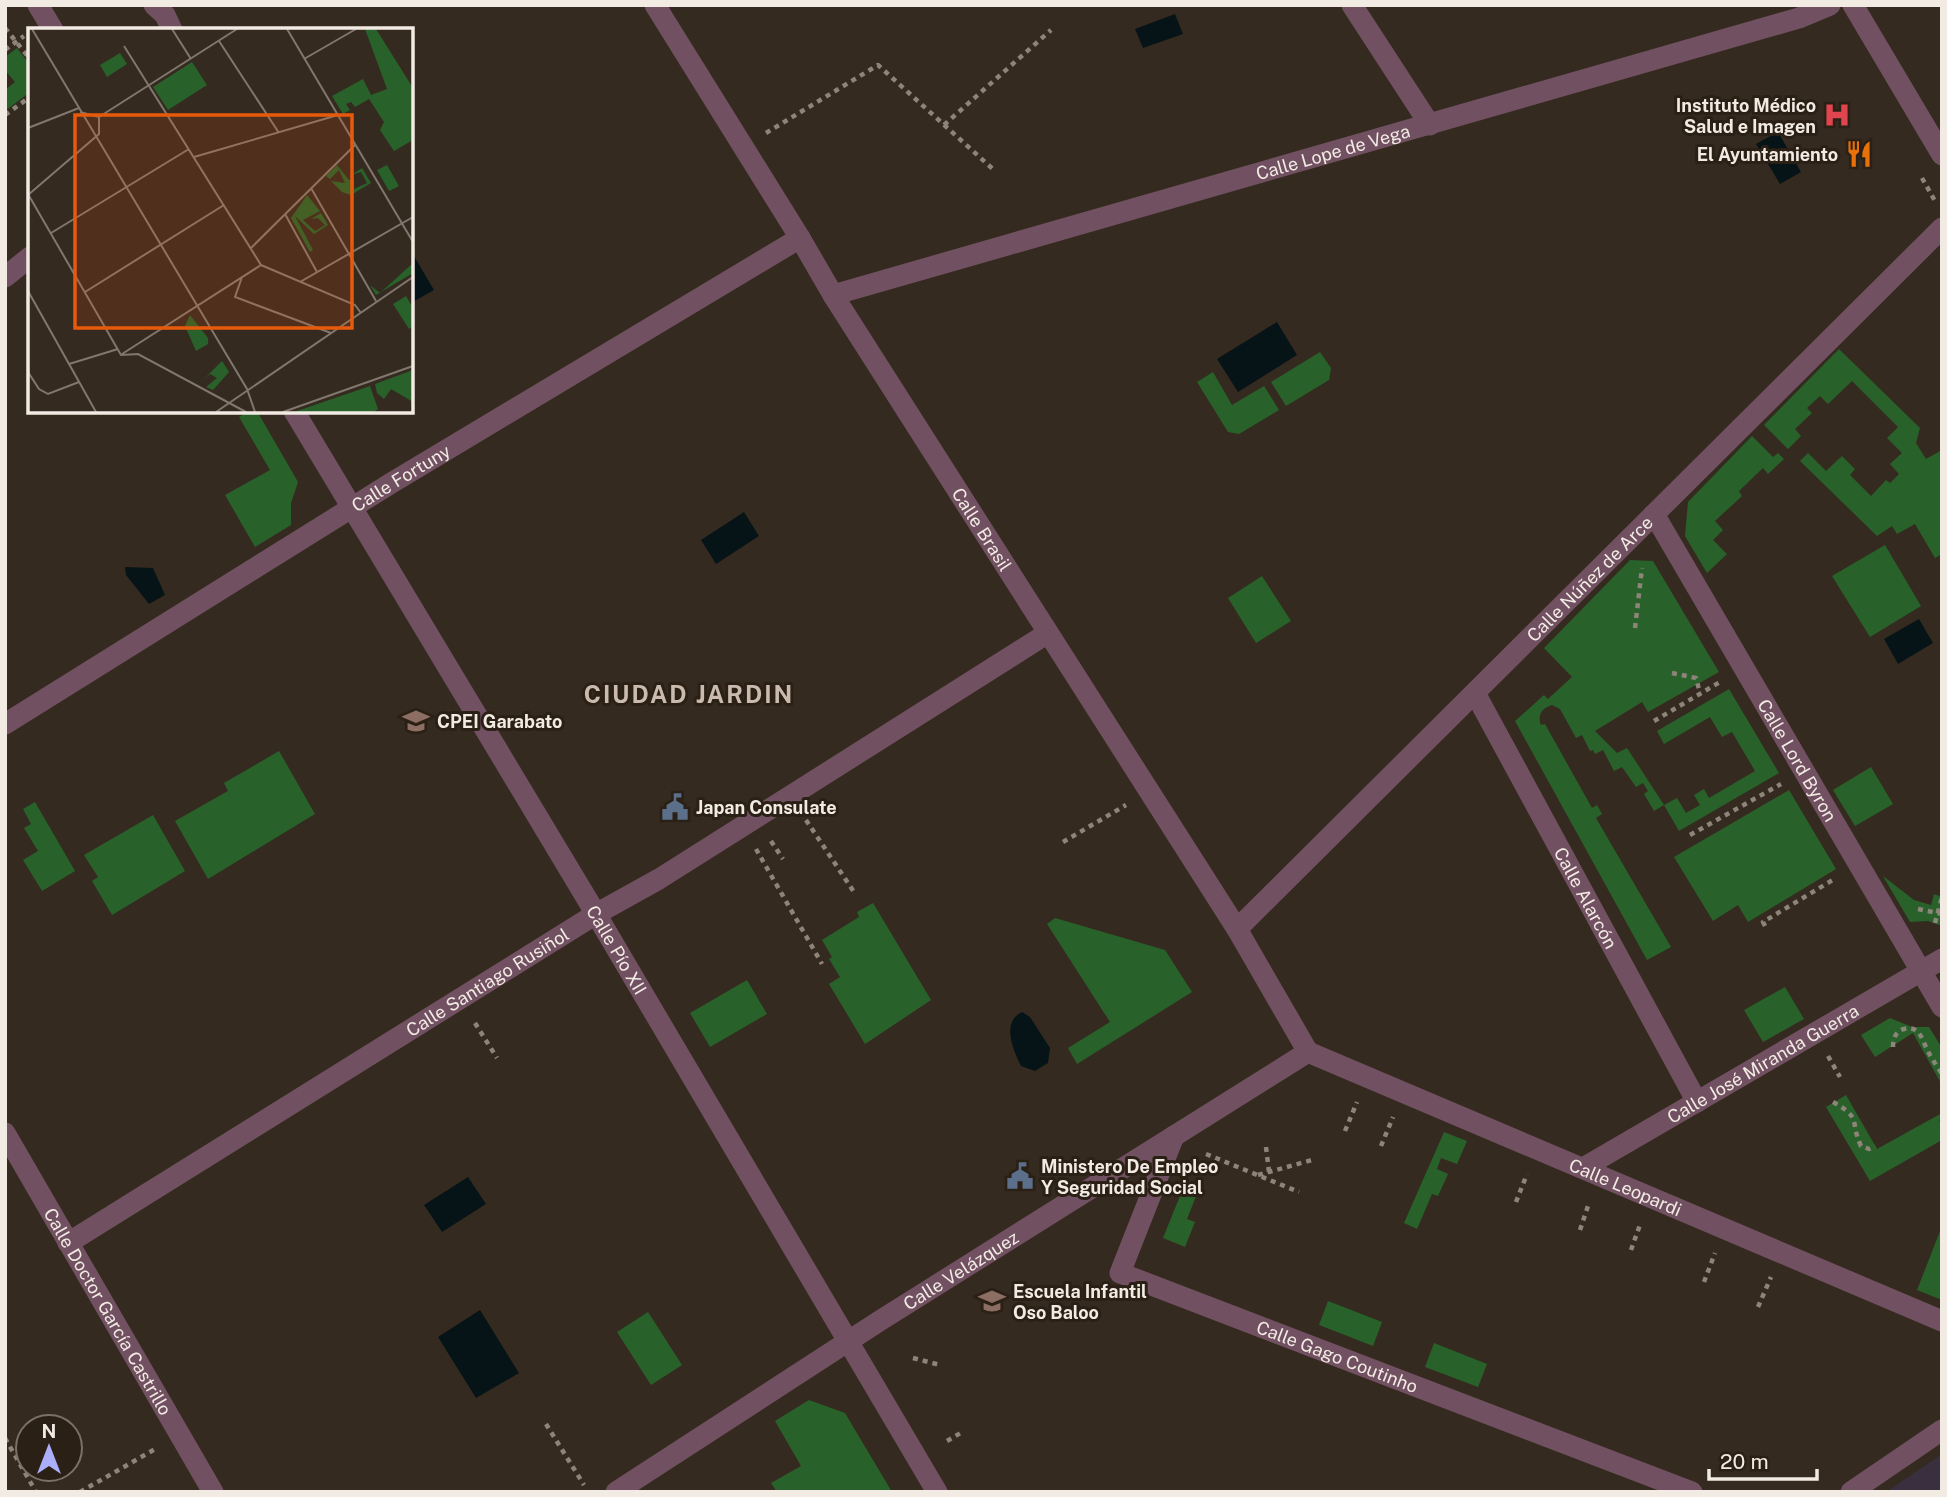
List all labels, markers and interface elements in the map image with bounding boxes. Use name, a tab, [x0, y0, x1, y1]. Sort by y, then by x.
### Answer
inset map	[28, 28, 413, 413]
place label: Instituto Médico Salud e Imagen	[1676, 95, 1816, 137]
hospital icon: Instituto Médico Salud e Imagen	[1822, 100, 1852, 130]
street label: Calle Lope de Vega	[1253, 120, 1412, 184]
restaurant icon: El Ayuntamiento	[1844, 139, 1874, 169]
place label: El Ayuntamiento	[1697, 144, 1838, 165]
street label: Calle Fortuny	[348, 440, 454, 516]
street label: Calle Brasil	[948, 484, 1017, 575]
street label: Calle Núñez de Arce	[1522, 512, 1657, 646]
district label: CIUDAD JARDIN	[584, 680, 794, 708]
street label: Calle Lord Byron	[1754, 695, 1842, 825]
school or university icon: CPEI Garabato	[401, 706, 431, 736]
place label: CPEI Garabato	[437, 711, 562, 732]
public building icon: Japan Consulate	[660, 792, 690, 822]
place label: Japan Consulate	[696, 797, 837, 818]
street label: Calle Alarcón	[1550, 843, 1622, 952]
street label: Calle Pío XII	[583, 901, 651, 998]
street label: Calle Santiago Rusiñol	[402, 923, 573, 1040]
street label: Calle José Miranda Guerra	[1663, 999, 1862, 1127]
street label: Calle Leopardi	[1566, 1154, 1685, 1220]
place label: Ministero De Empleo Y Seguridad Social	[1041, 1156, 1218, 1198]
public building icon: Ministero De Empleo Y Seguridad Social	[1005, 1161, 1035, 1191]
street label: Calle Doctor García Castrillo	[40, 1204, 176, 1419]
street label: Calle Velázquez	[899, 1226, 1022, 1314]
place label: Escuela Infantil Oso Baloo	[1013, 1281, 1147, 1323]
school or university icon: Escuela Infantil Oso Baloo	[977, 1286, 1007, 1316]
street label: Calle Gago Coutinho	[1254, 1316, 1421, 1397]
north arrow	[14, 1413, 84, 1483]
text: N	[42, 1420, 56, 1442]
scale bar	[1709, 1438, 1818, 1482]
text: 20 m	[1720, 1449, 1769, 1474]

